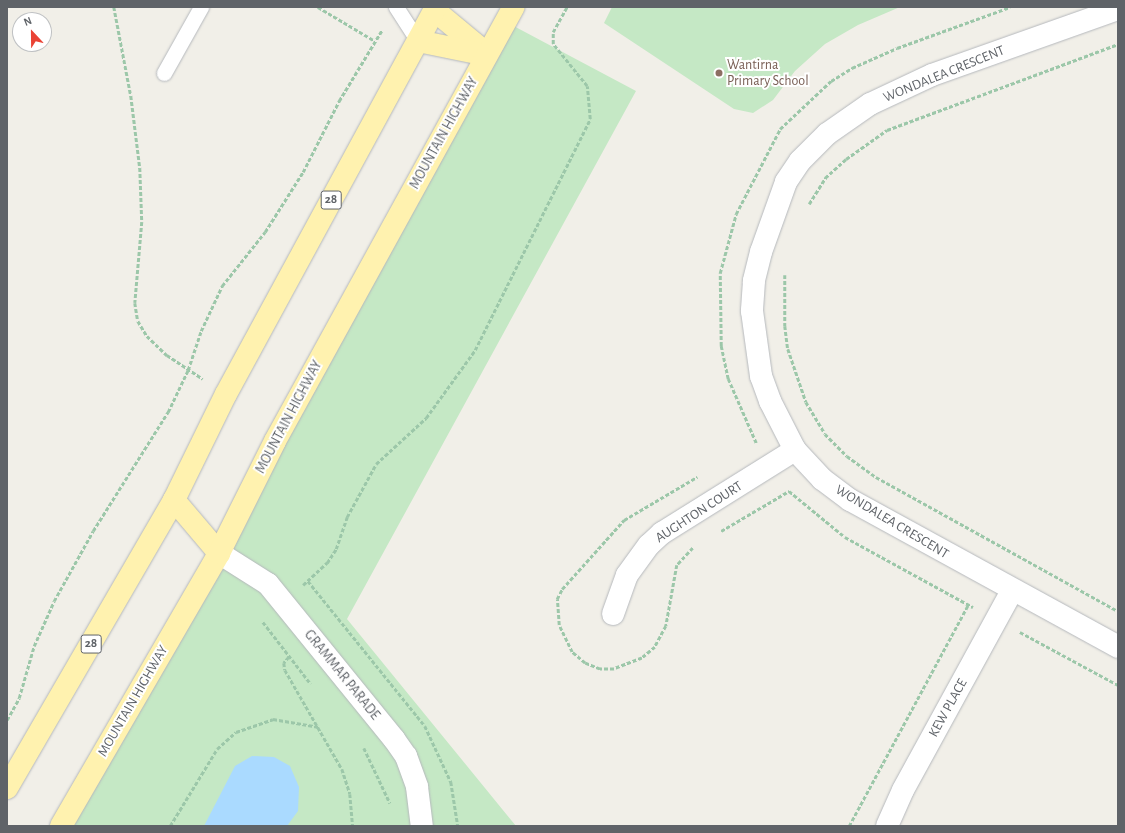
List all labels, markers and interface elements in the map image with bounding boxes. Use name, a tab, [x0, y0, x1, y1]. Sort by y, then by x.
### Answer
north arrow	[12, 12, 52, 52]
text: N	[22, 15, 33, 28]
street label: WONDALEA CRESCENT	[881, 42, 1007, 106]
place label: Wantirna Primary School	[727, 57, 809, 90]
marker: Wantirna Primary School	[714, 68, 724, 78]
street label: MOUNTAIN HIGHWAY	[406, 74, 482, 192]
road number: 28	[320, 189, 342, 211]
street label: MOUNTAIN HIGHWAY	[252, 358, 326, 476]
street label: AUGHTON COURT	[652, 478, 746, 546]
street label: WONDALEA CRESCENT	[832, 482, 952, 562]
street label: GRAMMAR PARADE	[301, 627, 383, 723]
road number: 28	[80, 633, 102, 655]
street label: MOUNTAIN HIGHWAY	[94, 642, 172, 760]
street label: KEW PLACE	[925, 676, 971, 740]

